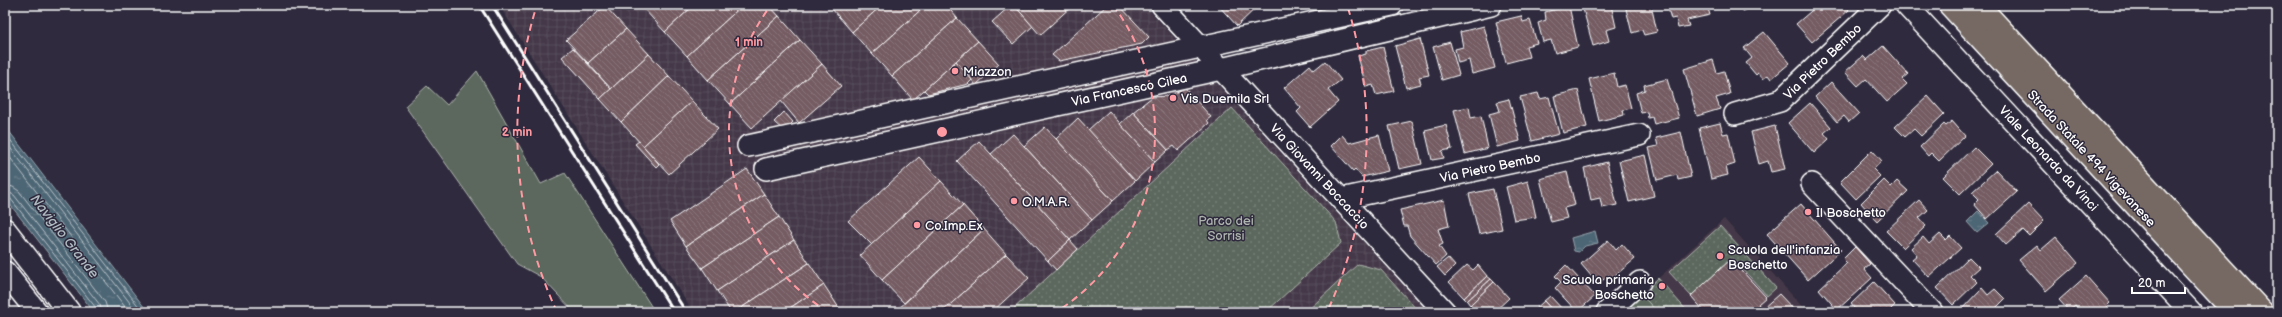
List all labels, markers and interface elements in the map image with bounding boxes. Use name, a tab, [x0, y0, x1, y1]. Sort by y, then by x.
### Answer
street label: Via Pietro Bembo	[1780, 20, 1865, 103]
text: 1 min	[735, 35, 763, 50]
place label: Miazzon	[963, 64, 1012, 80]
marker: Miazzon	[950, 66, 960, 76]
street label: Via Francesco Cilea	[1070, 70, 1189, 110]
street label: Strada Statale 494 Vigevanese	[2024, 87, 2159, 230]
place label: Vis Duemila Srl	[1181, 91, 1269, 107]
marker: Vis Duemila Srl	[1168, 93, 1178, 103]
street label: Viale Leonardo da Vinci	[1995, 103, 2101, 215]
street label: Via Giovanni Boccaccio	[1266, 121, 1372, 233]
text: 2 min	[502, 125, 532, 140]
centre of rings	[935, 125, 949, 139]
street label: Via Pietro Bembo	[1438, 150, 1542, 186]
water label: Naviglio Grande	[27, 191, 103, 282]
place label: O.M.A.R.	[1022, 194, 1070, 210]
marker: O.M.A.R.	[1009, 196, 1019, 206]
place label: Il Boschetto	[1816, 205, 1886, 221]
marker: Il Boschetto	[1803, 207, 1813, 217]
park label: Parco dei Sorrisi	[1198, 213, 1254, 244]
place label: Co.Imp.Ex	[925, 218, 983, 234]
marker: Co.Imp.Ex	[912, 220, 922, 230]
place label: Scuola dell'infanzia Boschetto	[1728, 242, 1840, 273]
marker: Scuola dell'infanzia Boschetto	[1715, 251, 1725, 261]
scale bar	[2132, 269, 2185, 295]
place label: Scuola primaria Boschetto	[1562, 272, 1654, 303]
text: 20 m	[2138, 276, 2165, 291]
marker: Scuola primaria Boschetto	[1657, 281, 1667, 291]

